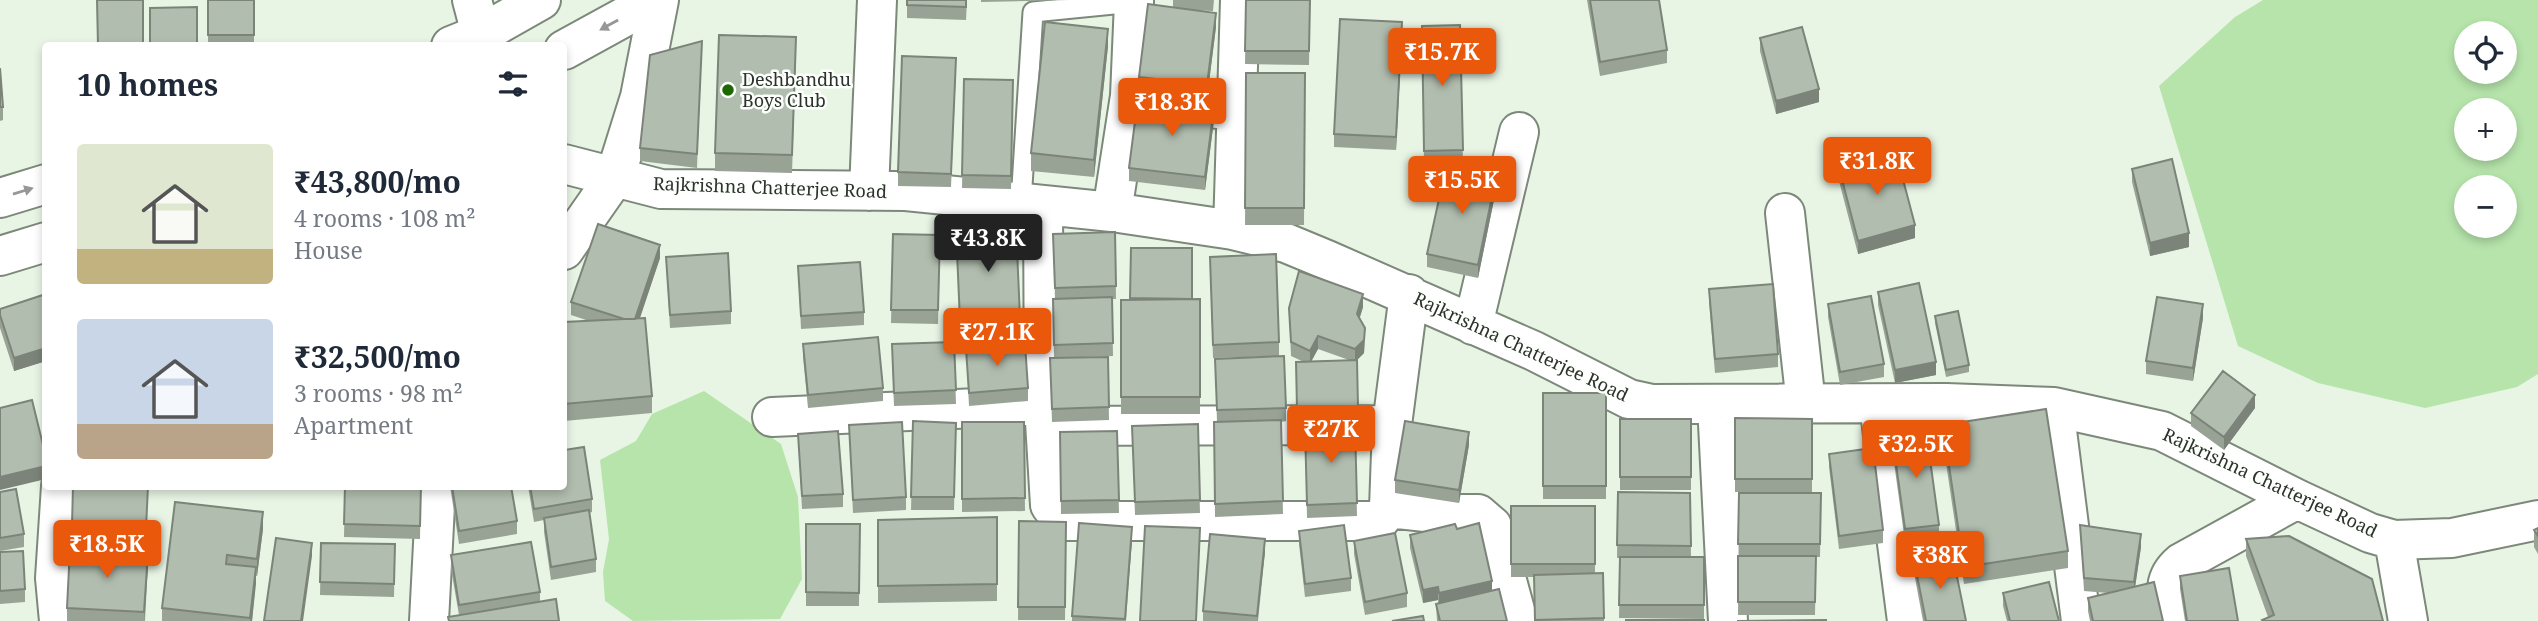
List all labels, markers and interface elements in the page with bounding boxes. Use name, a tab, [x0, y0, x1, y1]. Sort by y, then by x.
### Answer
one-way arrow	[599, 19, 619, 31]
map controls	[2454, 21, 2517, 238]
button: locate	[2454, 21, 2517, 84]
pin: ₹15.7K	[1385, 28, 1499, 88]
text: ₹15.7K	[1404, 35, 1480, 67]
text: 10 homes	[77, 64, 218, 105]
icon: filters	[494, 65, 532, 103]
place label: Deshbandhu Boys Club	[742, 67, 852, 112]
pin: ₹18.3K	[1115, 78, 1229, 138]
marker: Deshbandhu Boys Club	[720, 82, 736, 98]
text: ₹18.3K	[1134, 85, 1210, 117]
button: +	[2454, 98, 2517, 161]
pin: ₹31.8K	[1820, 138, 1934, 197]
text: ₹31.8K	[1839, 144, 1915, 176]
pin: ₹15.5K	[1405, 156, 1519, 216]
text: ₹43,800/mo	[294, 161, 461, 202]
text: ₹15.5K	[1424, 163, 1500, 195]
street label: Rajkrishna Chatterjee Road	[653, 171, 887, 203]
icon: home	[133, 172, 217, 256]
button: −	[2454, 175, 2517, 238]
one-way arrow	[12, 186, 33, 196]
text: 4 rooms · 108 m²	[294, 202, 476, 234]
pin: ₹43.8K	[931, 215, 1045, 274]
text: ₹43.8K	[950, 221, 1026, 253]
text: House	[294, 234, 363, 266]
street label: Rajkrishna Chatterjee Road	[1410, 286, 1633, 406]
pin: ₹27.1K	[940, 308, 1054, 368]
text: ₹27.1K	[959, 315, 1035, 347]
text: ₹32,500/mo	[294, 336, 461, 377]
icon: home	[133, 347, 217, 431]
text: 3 rooms · 98 m²	[294, 377, 463, 409]
pin: ₹27K	[1290, 406, 1372, 465]
text: Apartment	[294, 409, 413, 441]
text: ₹27K	[1303, 412, 1359, 444]
pin: ₹32.5K	[1859, 420, 1973, 480]
street label: Rajkrishna Chatterjee Road	[2159, 422, 2382, 542]
text: ₹32.5K	[1878, 427, 1954, 459]
pin: ₹18.5K	[50, 520, 164, 580]
text: ₹18.5K	[69, 527, 145, 559]
pin: ₹38K	[1899, 532, 1981, 591]
text: ₹38K	[1912, 538, 1968, 570]

